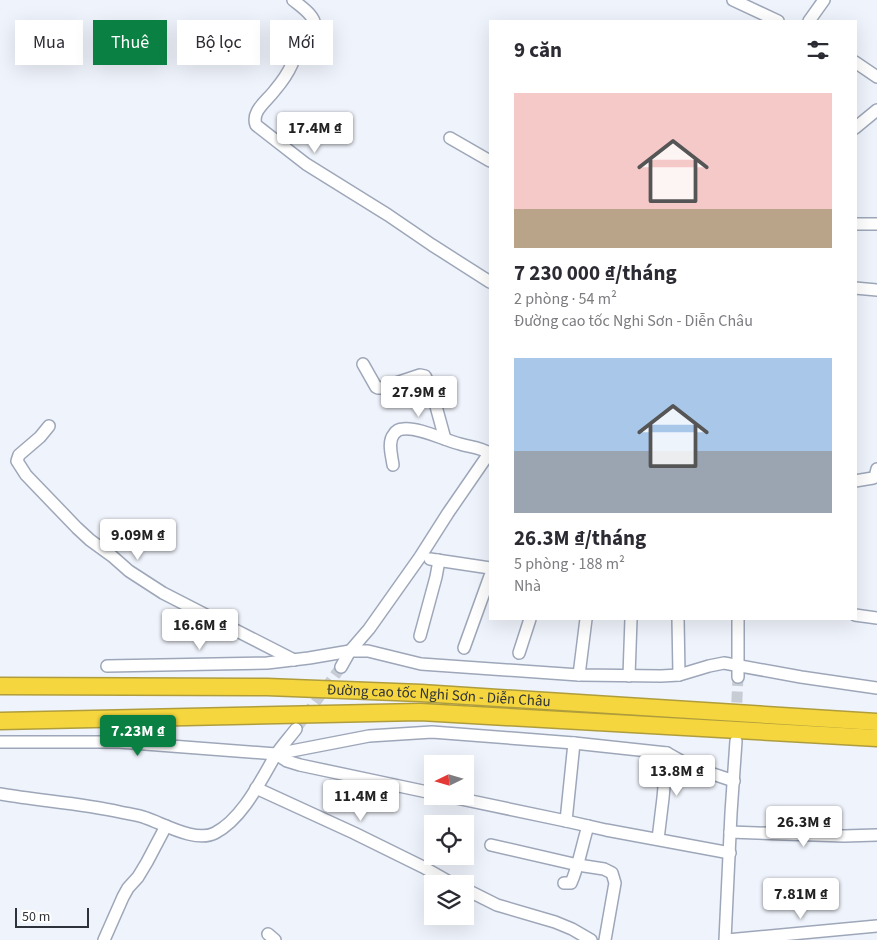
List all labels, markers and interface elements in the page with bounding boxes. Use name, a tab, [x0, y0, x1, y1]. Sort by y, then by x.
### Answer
chip: Mua	[15, 20, 83, 65]
chip: Thuê	[93, 20, 167, 65]
chip: Bộ lọc	[177, 20, 260, 65]
chip: Mới	[270, 20, 333, 65]
text: 9 căn	[514, 35, 562, 65]
icon: filters	[804, 36, 832, 64]
pin: 17.4M ₫	[269, 112, 361, 154]
text: 17.4M ₫	[288, 117, 342, 139]
icon: home	[628, 126, 718, 216]
text: 7 230 000 ₫/tháng	[514, 258, 677, 288]
text: 2 phòng · 54 m²	[514, 288, 617, 310]
text: Đường cao tốc Nghi Sơn - Diễn Châu	[514, 310, 753, 332]
pin: 27.9M ₫	[373, 376, 465, 418]
text: 27.9M ₫	[392, 381, 446, 403]
icon: home	[628, 391, 718, 481]
pin: 9.09M ₫	[92, 518, 184, 561]
text: 26.3M ₫/tháng	[514, 523, 646, 553]
text: 9.09M ₫	[111, 524, 165, 546]
text: 5 phòng · 188 m²	[514, 553, 625, 575]
text: Nhà	[514, 575, 541, 597]
pin: 16.6M ₫	[154, 608, 246, 651]
text: 16.6M ₫	[173, 614, 227, 636]
street label: Đường cao tốc Nghi Sơn - Diễn Châu	[326, 679, 551, 712]
pin: 7.23M ₫	[92, 714, 184, 757]
text: 7.23M ₫	[111, 720, 165, 742]
pin: 13.8M ₫	[631, 754, 723, 797]
north arrow	[424, 755, 474, 805]
map controls	[424, 755, 474, 925]
text: 13.8M ₫	[650, 760, 704, 782]
pin: 11.4M ₫	[315, 780, 407, 822]
text: 11.4M ₫	[334, 785, 388, 807]
pin: 26.3M ₫	[758, 806, 850, 848]
text: 26.3M ₫	[777, 811, 831, 833]
button: locate	[424, 815, 474, 865]
button: layers	[424, 875, 474, 925]
pin: 7.81M ₫	[755, 878, 847, 920]
text: 7.81M ₫	[774, 883, 828, 905]
scale bar	[15, 905, 89, 928]
text: 50 m	[22, 907, 50, 927]

